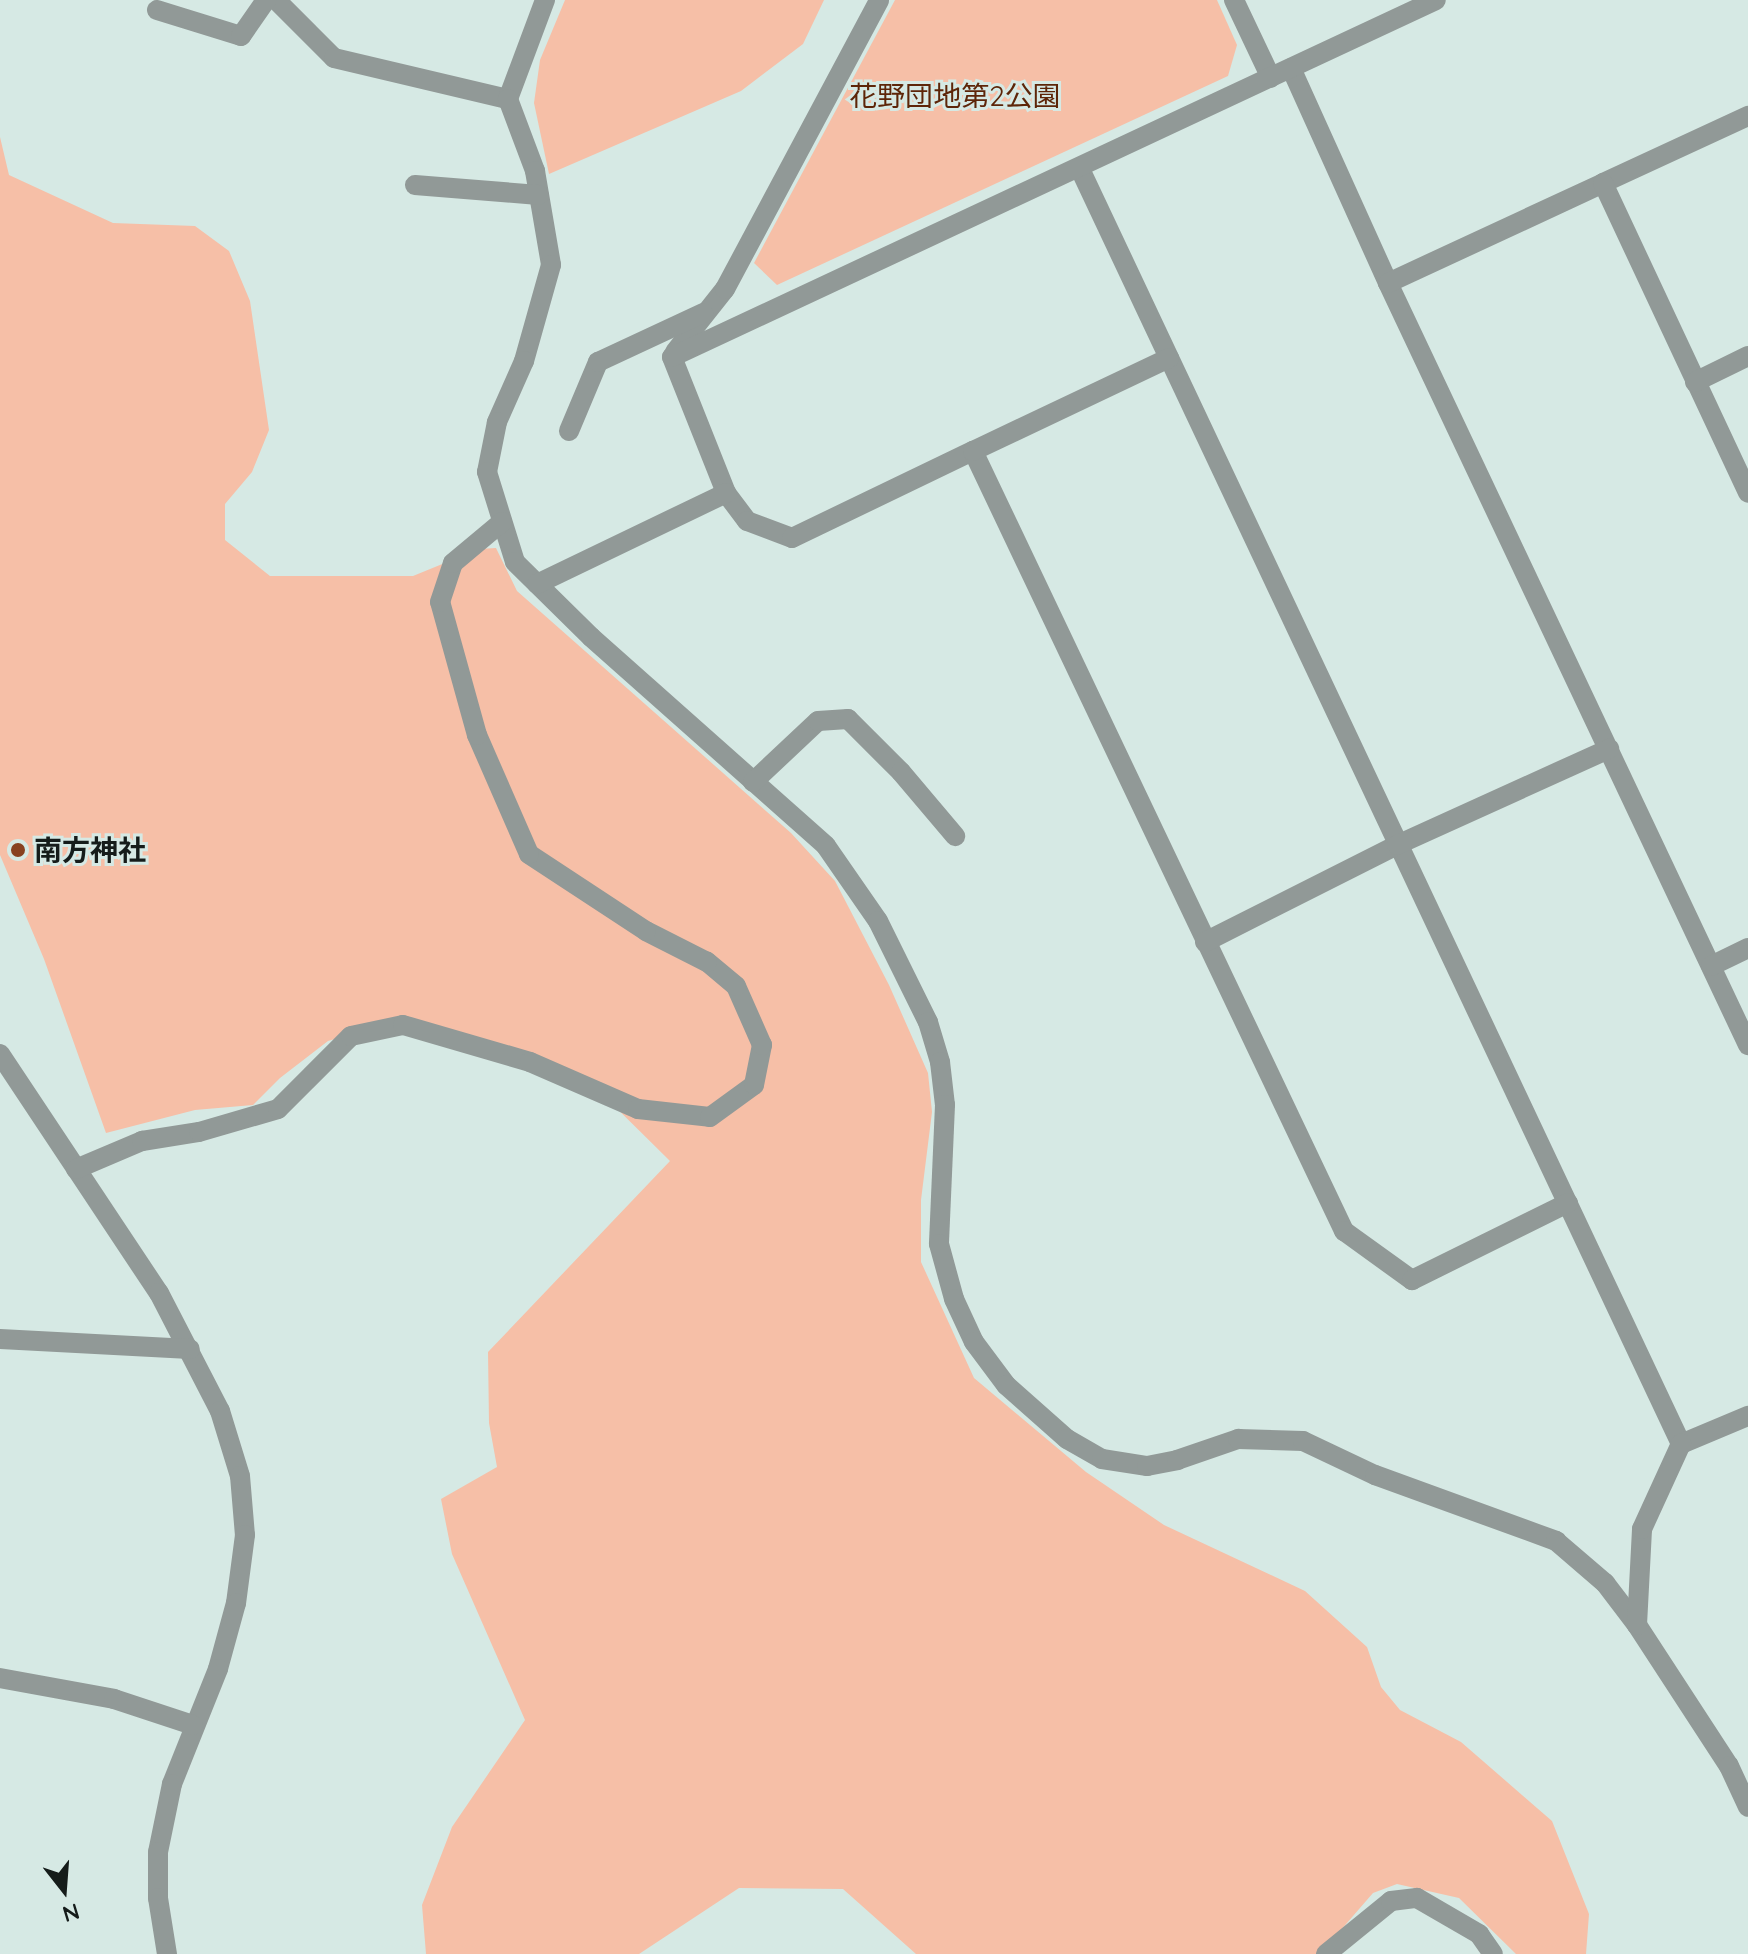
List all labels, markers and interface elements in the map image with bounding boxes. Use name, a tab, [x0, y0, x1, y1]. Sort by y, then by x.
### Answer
park label: 花野団地第2公園	[849, 79, 1061, 113]
place label: 南方神社	[34, 833, 146, 867]
marker: 南方神社	[9, 841, 27, 859]
north arrow	[24, 1850, 104, 1930]
text: N	[59, 1897, 83, 1929]

